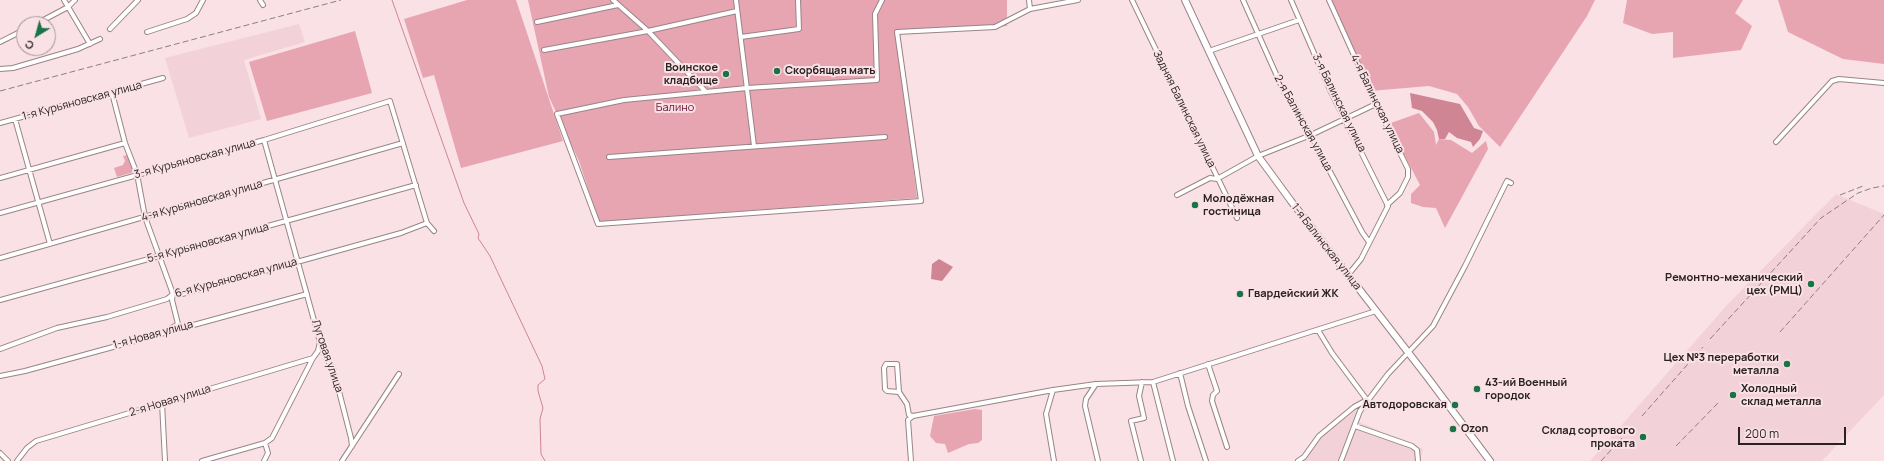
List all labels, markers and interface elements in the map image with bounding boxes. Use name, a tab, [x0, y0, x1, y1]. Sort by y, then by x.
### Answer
north arrow	[16, 16, 56, 56]
text: С	[21, 37, 37, 54]
street label: Задняя Балинская улица	[1150, 48, 1218, 170]
street label: 3-я Балинская улица	[1309, 52, 1369, 154]
street label: 4-я Балинская улица	[1347, 52, 1407, 156]
place label: Воинское кладбище	[664, 61, 718, 87]
place label: Скорбящая мать	[785, 64, 875, 78]
marker: Скорбящая мать	[772, 66, 782, 76]
marker: Воинское кладбище	[721, 69, 731, 79]
street label: 2-я Балинская улица	[1271, 73, 1335, 173]
street label: 1-я Курьяновская улица	[21, 79, 143, 123]
park label: Балино	[656, 101, 694, 115]
street label: 3-я Курьяновская улица	[133, 136, 257, 182]
street label: 4-я Курьяновская улица	[140, 177, 264, 225]
place label: Молодёжная гостиница	[1203, 192, 1274, 218]
marker: Молодёжная гостиница	[1190, 200, 1200, 210]
street label: 1-я Балинская улица	[1288, 201, 1364, 293]
street label: 5-я Курьяновская улица	[146, 220, 270, 266]
street label: 6-я Курьяновская улица	[173, 255, 299, 301]
place label: Ремонтно-механический цех (РМЦ)	[1665, 271, 1803, 297]
marker: Ремонтно-механический цех (РМЦ)	[1806, 279, 1816, 289]
place label: Гвардейский ЖК	[1248, 287, 1339, 301]
marker: Гвардейский ЖК	[1235, 289, 1245, 299]
street label: 1-я Новая улица	[111, 318, 195, 352]
street label: Луговая улица	[308, 318, 346, 394]
place label: Цех №3 переработки металла	[1663, 351, 1779, 377]
marker: Цех №3 переработки металла	[1782, 359, 1792, 369]
place label: 43-ий Военный городок	[1485, 376, 1567, 402]
street label: 2-я Новая улица	[128, 382, 212, 420]
place label: Холодный склад металла	[1741, 382, 1821, 408]
marker: 43-ий Военный городок	[1472, 384, 1482, 394]
marker: Холодный склад металла	[1728, 390, 1738, 400]
place label: Автодоровская	[1362, 398, 1447, 412]
marker: Автодоровская	[1450, 400, 1460, 410]
scale bar	[1740, 419, 1848, 445]
place label: Ozon	[1461, 422, 1488, 436]
marker: Ozon	[1448, 424, 1458, 434]
place label: Склад сортового проката	[1542, 424, 1635, 450]
text: 200 m	[1745, 425, 1779, 442]
marker: Склад сортового проката	[1638, 432, 1648, 442]

